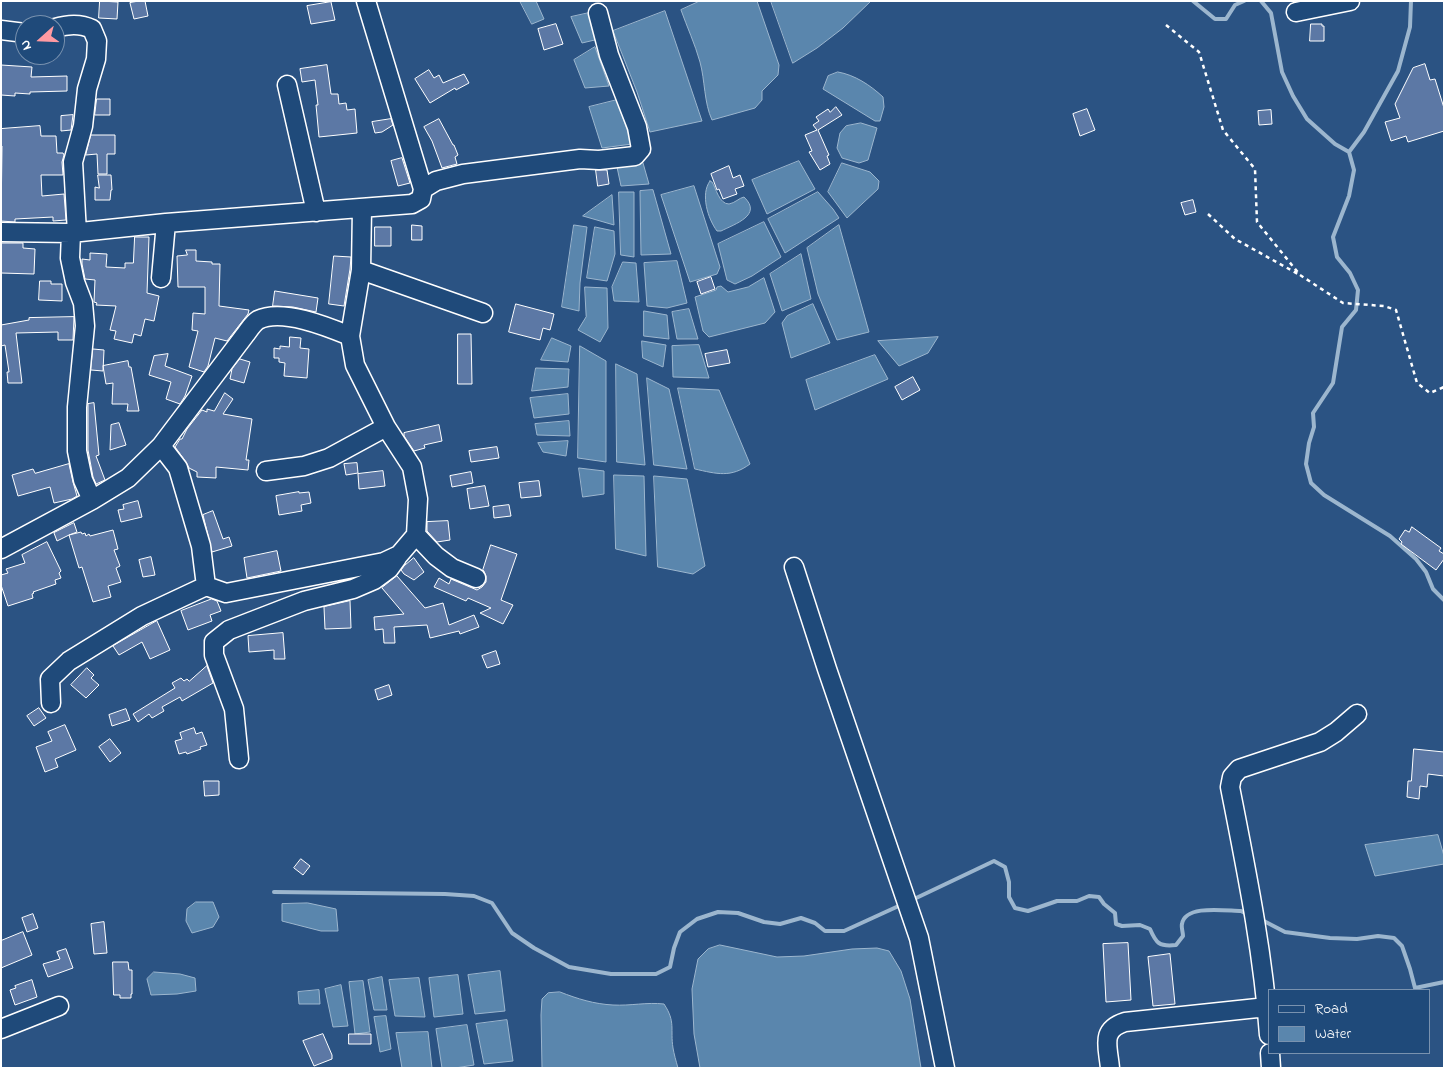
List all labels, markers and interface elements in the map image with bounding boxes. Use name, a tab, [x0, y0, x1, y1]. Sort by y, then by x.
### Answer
north arrow	[15, 15, 65, 65]
text: N	[15, 37, 38, 53]
legend	[1268, 989, 1430, 1054]
text: Road	[1315, 998, 1348, 1020]
text: Water	[1315, 1023, 1351, 1045]

